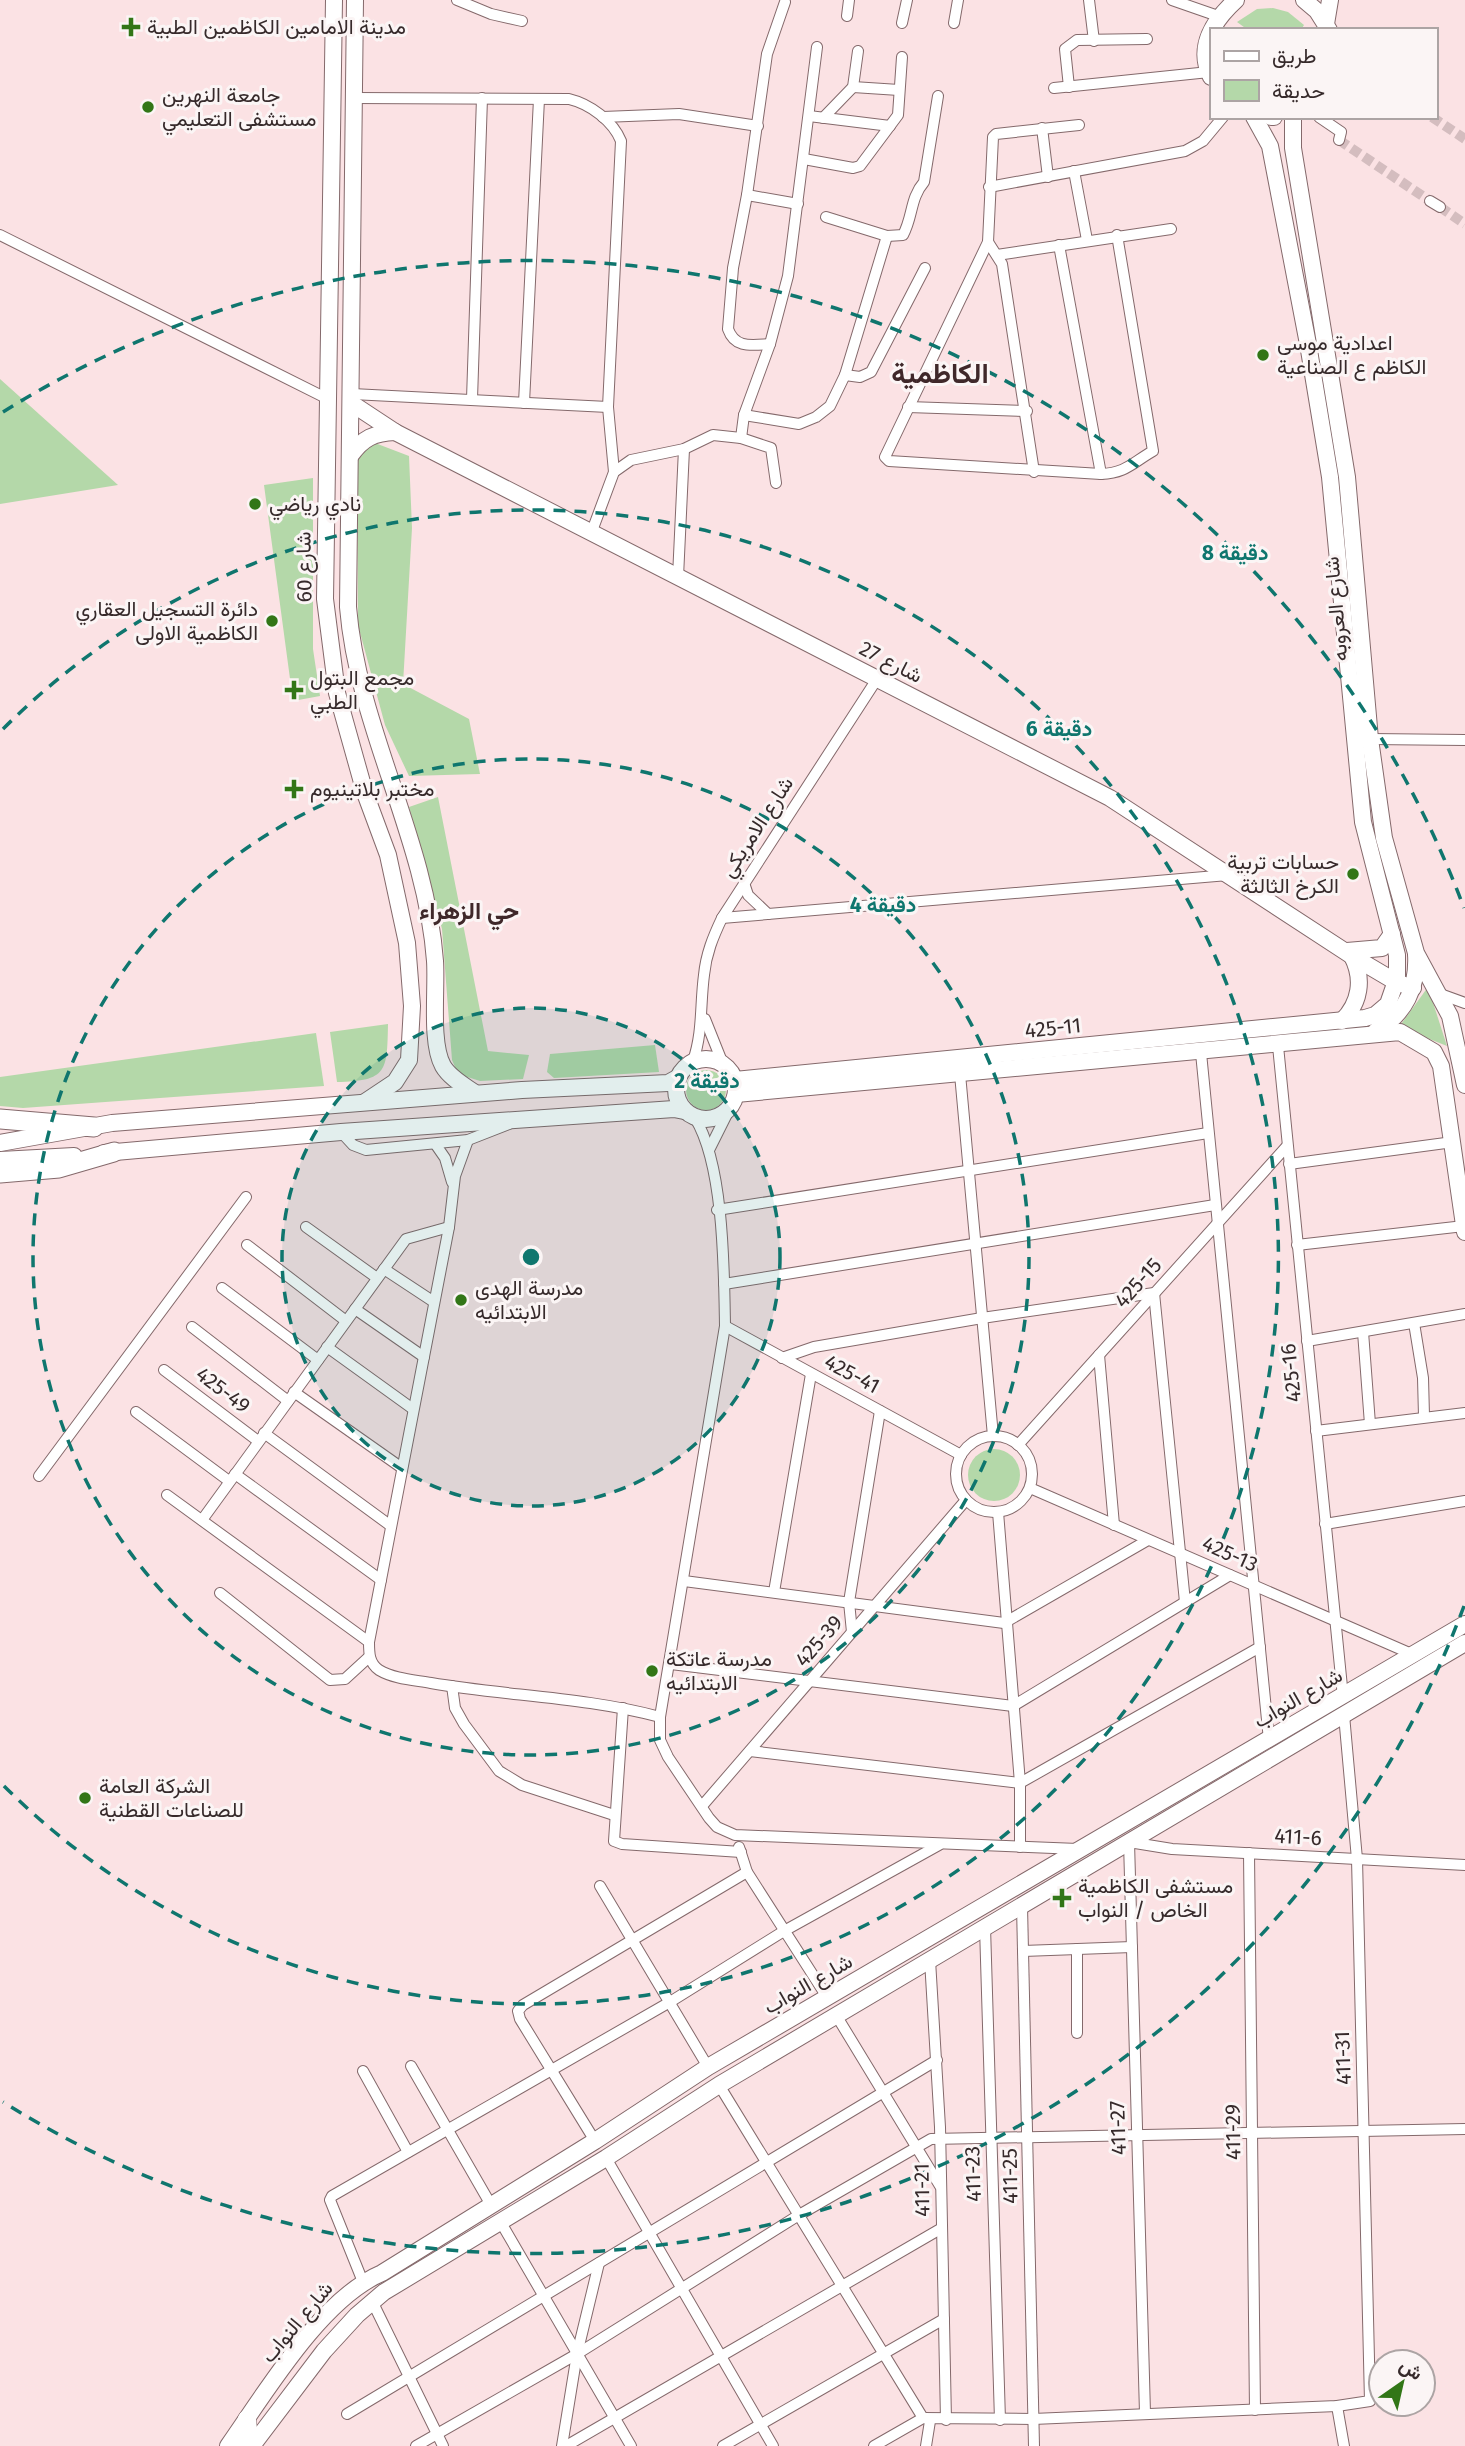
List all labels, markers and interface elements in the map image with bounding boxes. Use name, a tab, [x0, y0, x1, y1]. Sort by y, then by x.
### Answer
place label: مدينة الامامين الكاظمين الطبية	[147, 14, 406, 40]
marker: مدينة الامامين الكاظمين الطبية	[121, 17, 141, 37]
legend	[1210, 28, 1437, 119]
text: طريق	[1272, 43, 1317, 69]
text: حديقة	[1272, 78, 1325, 104]
place label: جامعة النهرين مستشفى التعليمي	[162, 82, 317, 136]
marker: جامعة النهرين مستشفى التعليمي	[140, 99, 156, 115]
place label: اعدادية موسى الكاظم ع الصناعية	[1277, 330, 1426, 381]
marker: اعدادية موسى الكاظم ع الصناعية	[1255, 347, 1271, 363]
district label: الكاظمية	[891, 357, 989, 390]
place label: نادي رياضي	[269, 491, 361, 521]
marker: نادي رياضي	[247, 496, 263, 512]
street label: شارع 60	[290, 531, 319, 603]
text: 8 دقيقة	[1202, 540, 1268, 566]
street label: شارع العروبه	[1318, 555, 1355, 662]
place label: دائرة التسجيل العقاري الكاظمية الاولى	[75, 596, 258, 646]
marker: دائرة التسجيل العقاري الكاظمية الاولى	[264, 613, 280, 629]
street label: شارع 27	[855, 635, 927, 690]
place label: مجمع البتول الطبي	[310, 665, 414, 719]
marker: مجمع البتول الطبي	[284, 680, 304, 700]
text: 6 دقيقة	[1026, 716, 1092, 742]
street label: شارع الامريكي	[715, 772, 803, 884]
place label: مختبر بلاتينيوم	[310, 776, 435, 803]
marker: مختبر بلاتينيوم	[284, 779, 304, 799]
place label: حسابات تربية الكرخ الثالثة	[1227, 849, 1339, 900]
marker: حسابات تربية الكرخ الثالثة	[1345, 866, 1361, 882]
text: 4 دقيقة	[850, 892, 916, 918]
district label: حي الزهراء	[419, 897, 519, 931]
street label: 425-11	[1024, 1012, 1082, 1044]
text: 2 دقيقة	[674, 1068, 740, 1094]
centre of rings	[519, 1245, 543, 1269]
street label: 425-15	[1109, 1253, 1167, 1313]
place label: مدرسة الهدى الابتدائيه	[475, 1275, 583, 1325]
marker: مدرسة الهدى الابتدائيه	[453, 1292, 469, 1308]
street label: 425-16	[1275, 1342, 1307, 1404]
street label: 425-41	[820, 1349, 884, 1399]
street label: 425-49	[191, 1361, 255, 1419]
street label: 425-13	[1198, 1530, 1262, 1578]
street label: 425-39	[789, 1610, 849, 1672]
place label: مدرسة عاتكة الابتدائيه	[666, 1646, 772, 1696]
street label: شارع النواب	[1249, 1662, 1348, 1735]
marker: مدرسة عاتكة الابتدائيه	[644, 1663, 660, 1679]
place label: الشركة العامة للصناعات القطنية	[99, 1773, 244, 1823]
marker: الشركة العامة للصناعات القطنية	[77, 1790, 93, 1806]
street label: 411-6	[1274, 1823, 1322, 1851]
place label: مستشفى الكاظمية الخاص / النواب	[1078, 1873, 1233, 1923]
marker: مستشفى الكاظمية الخاص / النواب	[1052, 1888, 1072, 1908]
street label: شارع النواب	[759, 1948, 858, 2021]
street label: 411-31	[1329, 2031, 1357, 2085]
street label: 411-27	[1104, 2100, 1132, 2156]
street label: 411-29	[1220, 2104, 1246, 2160]
street label: 411-23	[959, 2146, 987, 2202]
street label: 411-25	[997, 2148, 1023, 2204]
street label: 411-21	[909, 2163, 935, 2217]
street label: شارع النواب	[255, 2276, 339, 2369]
north arrow	[1367, 2348, 1437, 2418]
text: ش	[1395, 2353, 1427, 2385]

